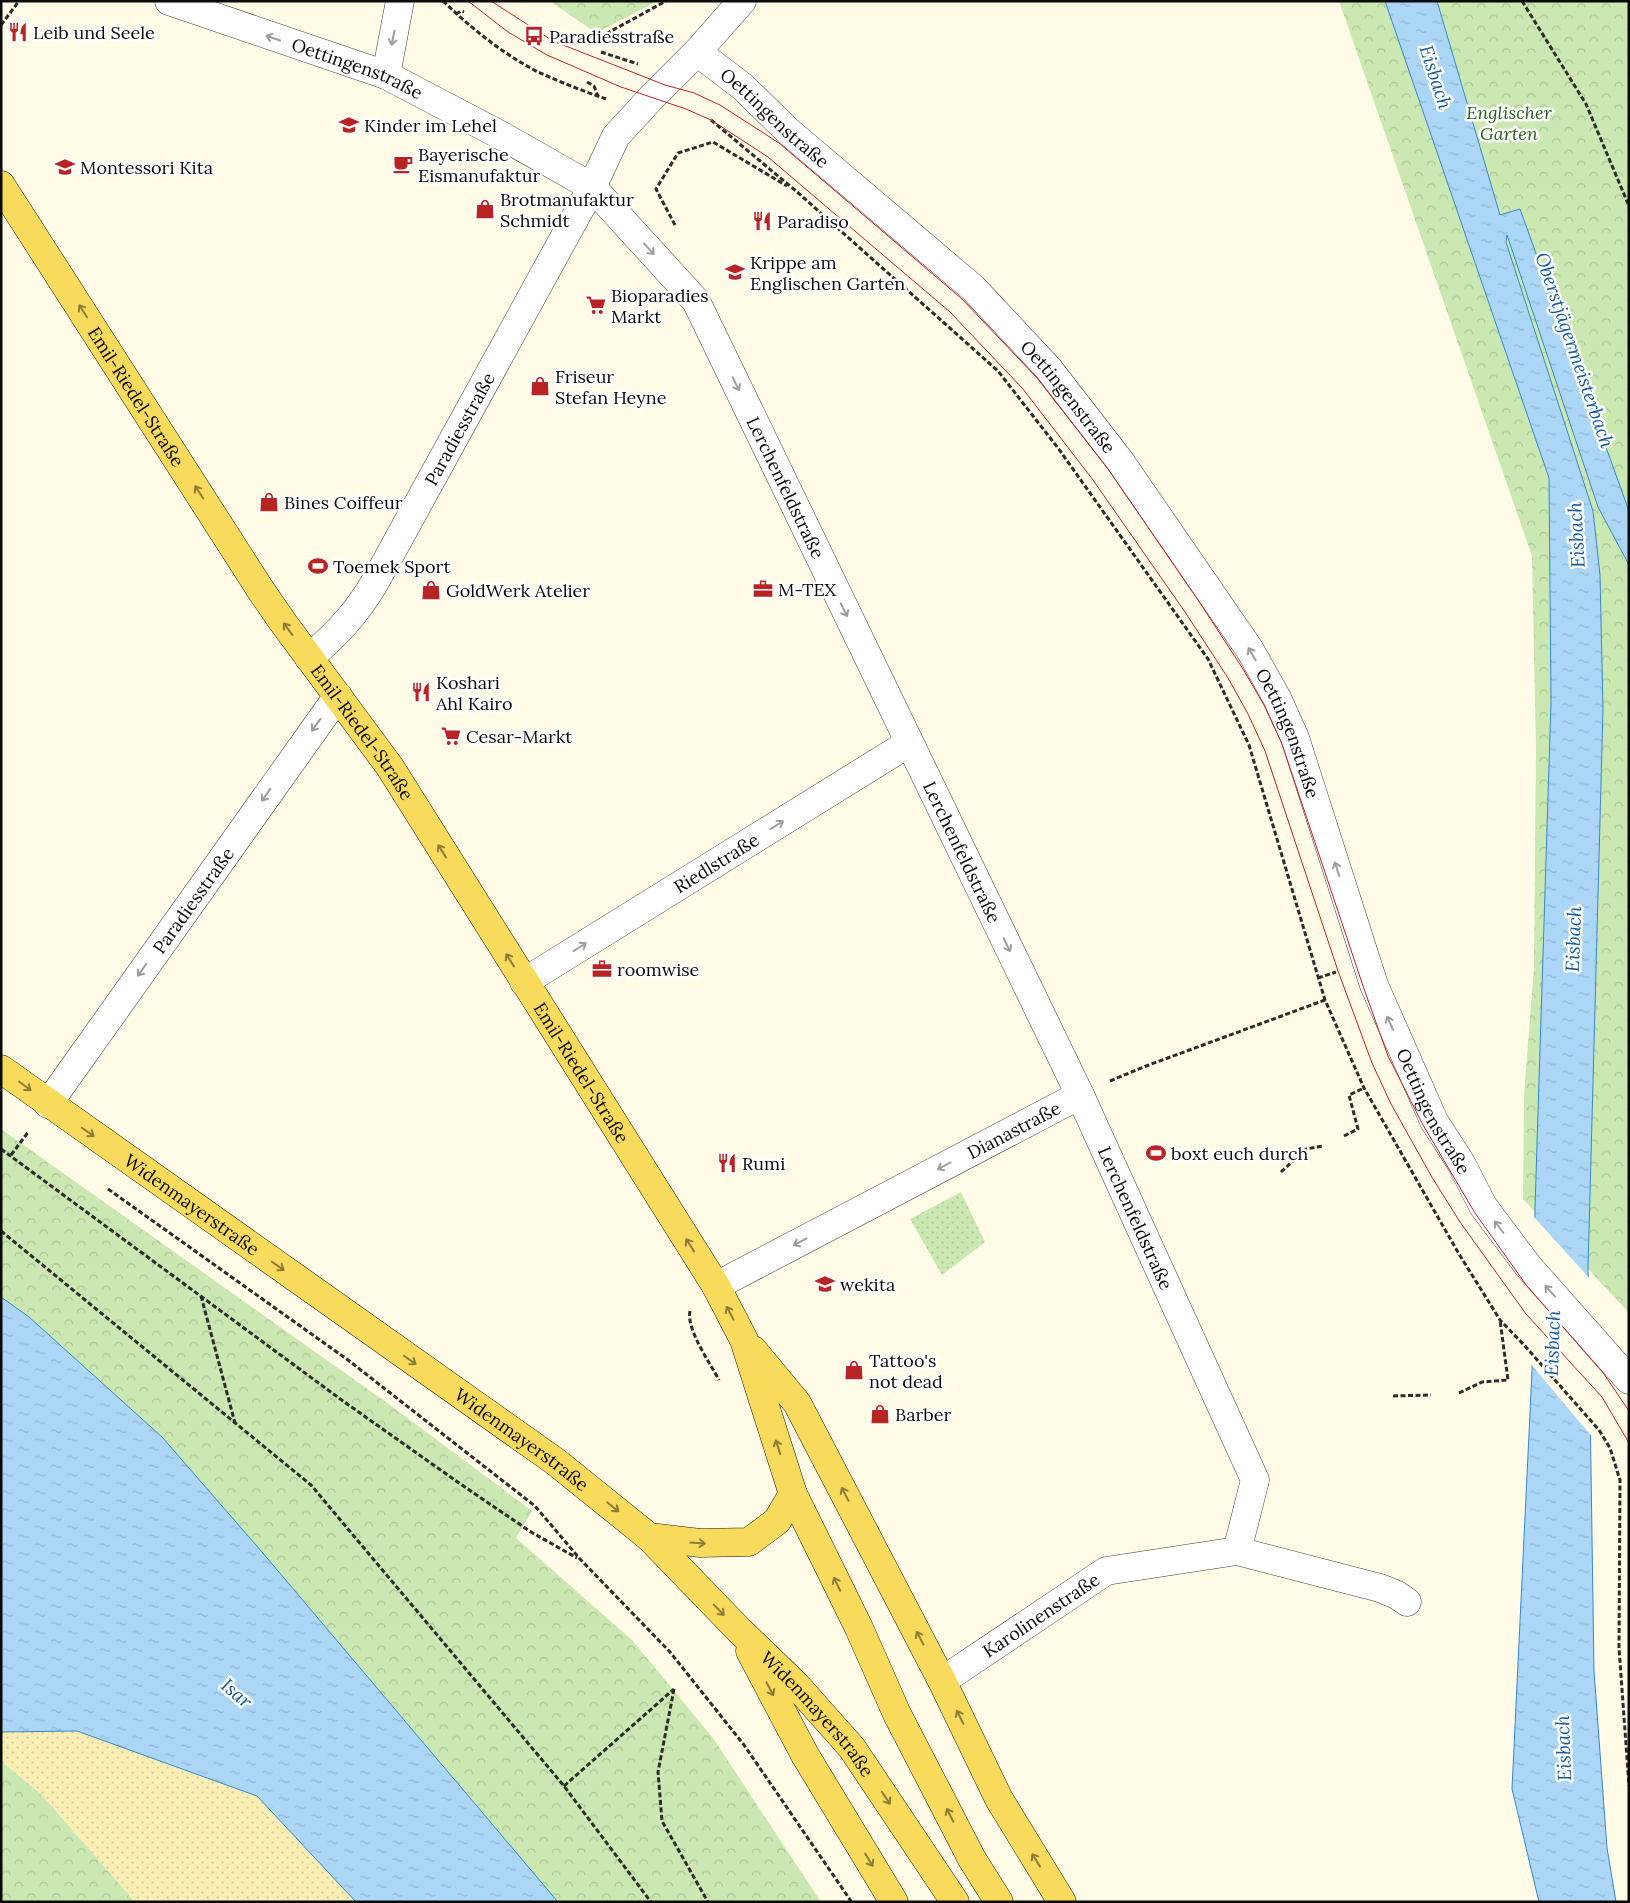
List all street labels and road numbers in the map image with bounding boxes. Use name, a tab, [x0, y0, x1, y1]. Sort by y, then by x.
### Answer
street label: Oettingenstraße	[289, 32, 427, 104]
street label: Oettingenstraße	[716, 63, 834, 173]
street label: Emil-Riedel-Straße	[83, 322, 190, 471]
street label: Oettingenstraße	[1016, 335, 1121, 458]
street label: Paradiesstraße	[419, 368, 500, 489]
street label: Lerchenfeldstraße	[742, 413, 830, 562]
street label: Emil-Riedel-Straße	[306, 659, 419, 804]
street label: Oettingenstraße	[1251, 664, 1325, 801]
street label: Lerchenfeldstraße	[918, 777, 1007, 927]
street label: Riedlstraße	[669, 828, 763, 898]
street label: Paradiesstraße	[147, 842, 239, 958]
street label: Emil-Riedel-Straße	[529, 998, 635, 1147]
street label: Oettingenstraße	[1392, 1045, 1476, 1178]
street label: Dianastraße	[963, 1096, 1064, 1164]
street label: Lerchenfeldstraße	[1093, 1143, 1178, 1293]
street label: Widenmayerstraße	[120, 1148, 264, 1260]
street label: Widenmayerstraße	[450, 1382, 594, 1496]
street label: Karolinenstraße	[978, 1567, 1104, 1662]
street label: Widenmayerstraße	[756, 1646, 879, 1781]

